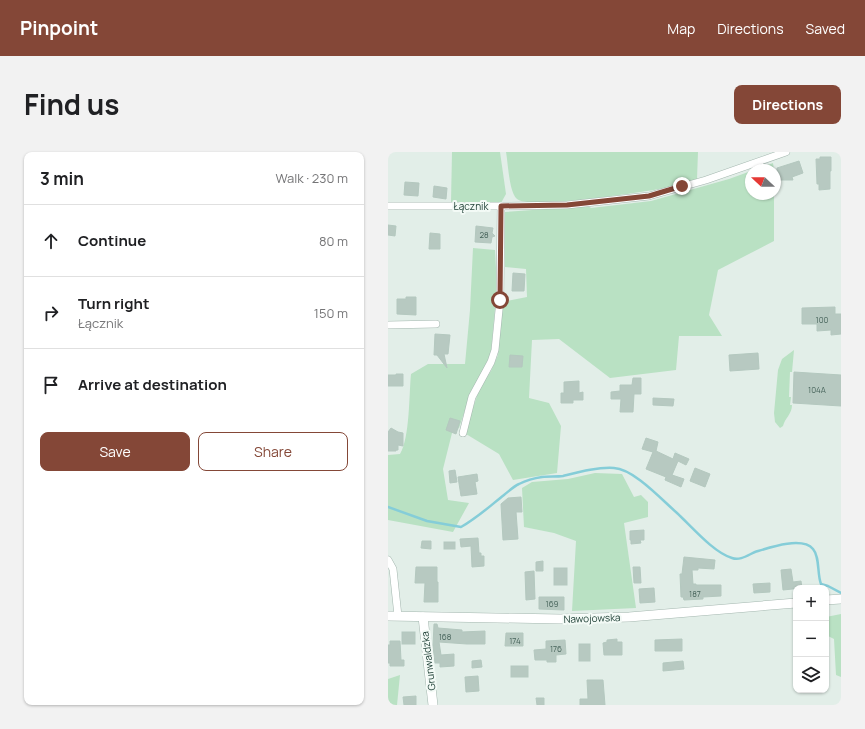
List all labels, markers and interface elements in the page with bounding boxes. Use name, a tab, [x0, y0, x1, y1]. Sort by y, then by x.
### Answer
text: Pinpoint	[20, 15, 98, 41]
text: Map	[667, 19, 695, 38]
text: Directions	[717, 19, 784, 38]
text: Saved	[806, 19, 845, 38]
text: Find us	[24, 85, 119, 123]
button: Directions	[734, 85, 841, 124]
north arrow	[745, 164, 781, 200]
text: 3 min	[40, 167, 84, 190]
text: Walk · 230 m	[275, 169, 348, 187]
route end	[673, 177, 691, 195]
street label: Łącznik	[454, 199, 489, 213]
house number: 28	[479, 229, 489, 240]
icon: ahead	[40, 230, 62, 252]
text: Continue	[78, 230, 146, 251]
text: 80 m	[319, 232, 348, 250]
route start	[491, 291, 509, 309]
text: Turn right	[78, 293, 149, 314]
icon: right	[40, 302, 62, 324]
text: 150 m	[314, 304, 348, 322]
text: Łącznik	[78, 314, 123, 332]
house number: 100	[816, 314, 829, 325]
icon: arrive	[40, 374, 62, 396]
text: Arrive at destination	[78, 374, 227, 395]
house number: 104A	[808, 384, 826, 395]
button: Save	[40, 432, 190, 471]
button: Share	[198, 432, 348, 471]
map controls	[793, 585, 829, 693]
button: +	[793, 585, 829, 621]
house number: 187	[689, 588, 701, 599]
house number: 169	[546, 598, 559, 609]
street label: Nawojowska	[563, 610, 621, 626]
button: −	[793, 621, 829, 657]
street label: Grunwaldzka	[417, 631, 439, 691]
house number: 168	[439, 631, 452, 642]
house number: 174	[509, 635, 521, 646]
house number: 176	[550, 643, 562, 654]
button: layers	[793, 657, 829, 693]

